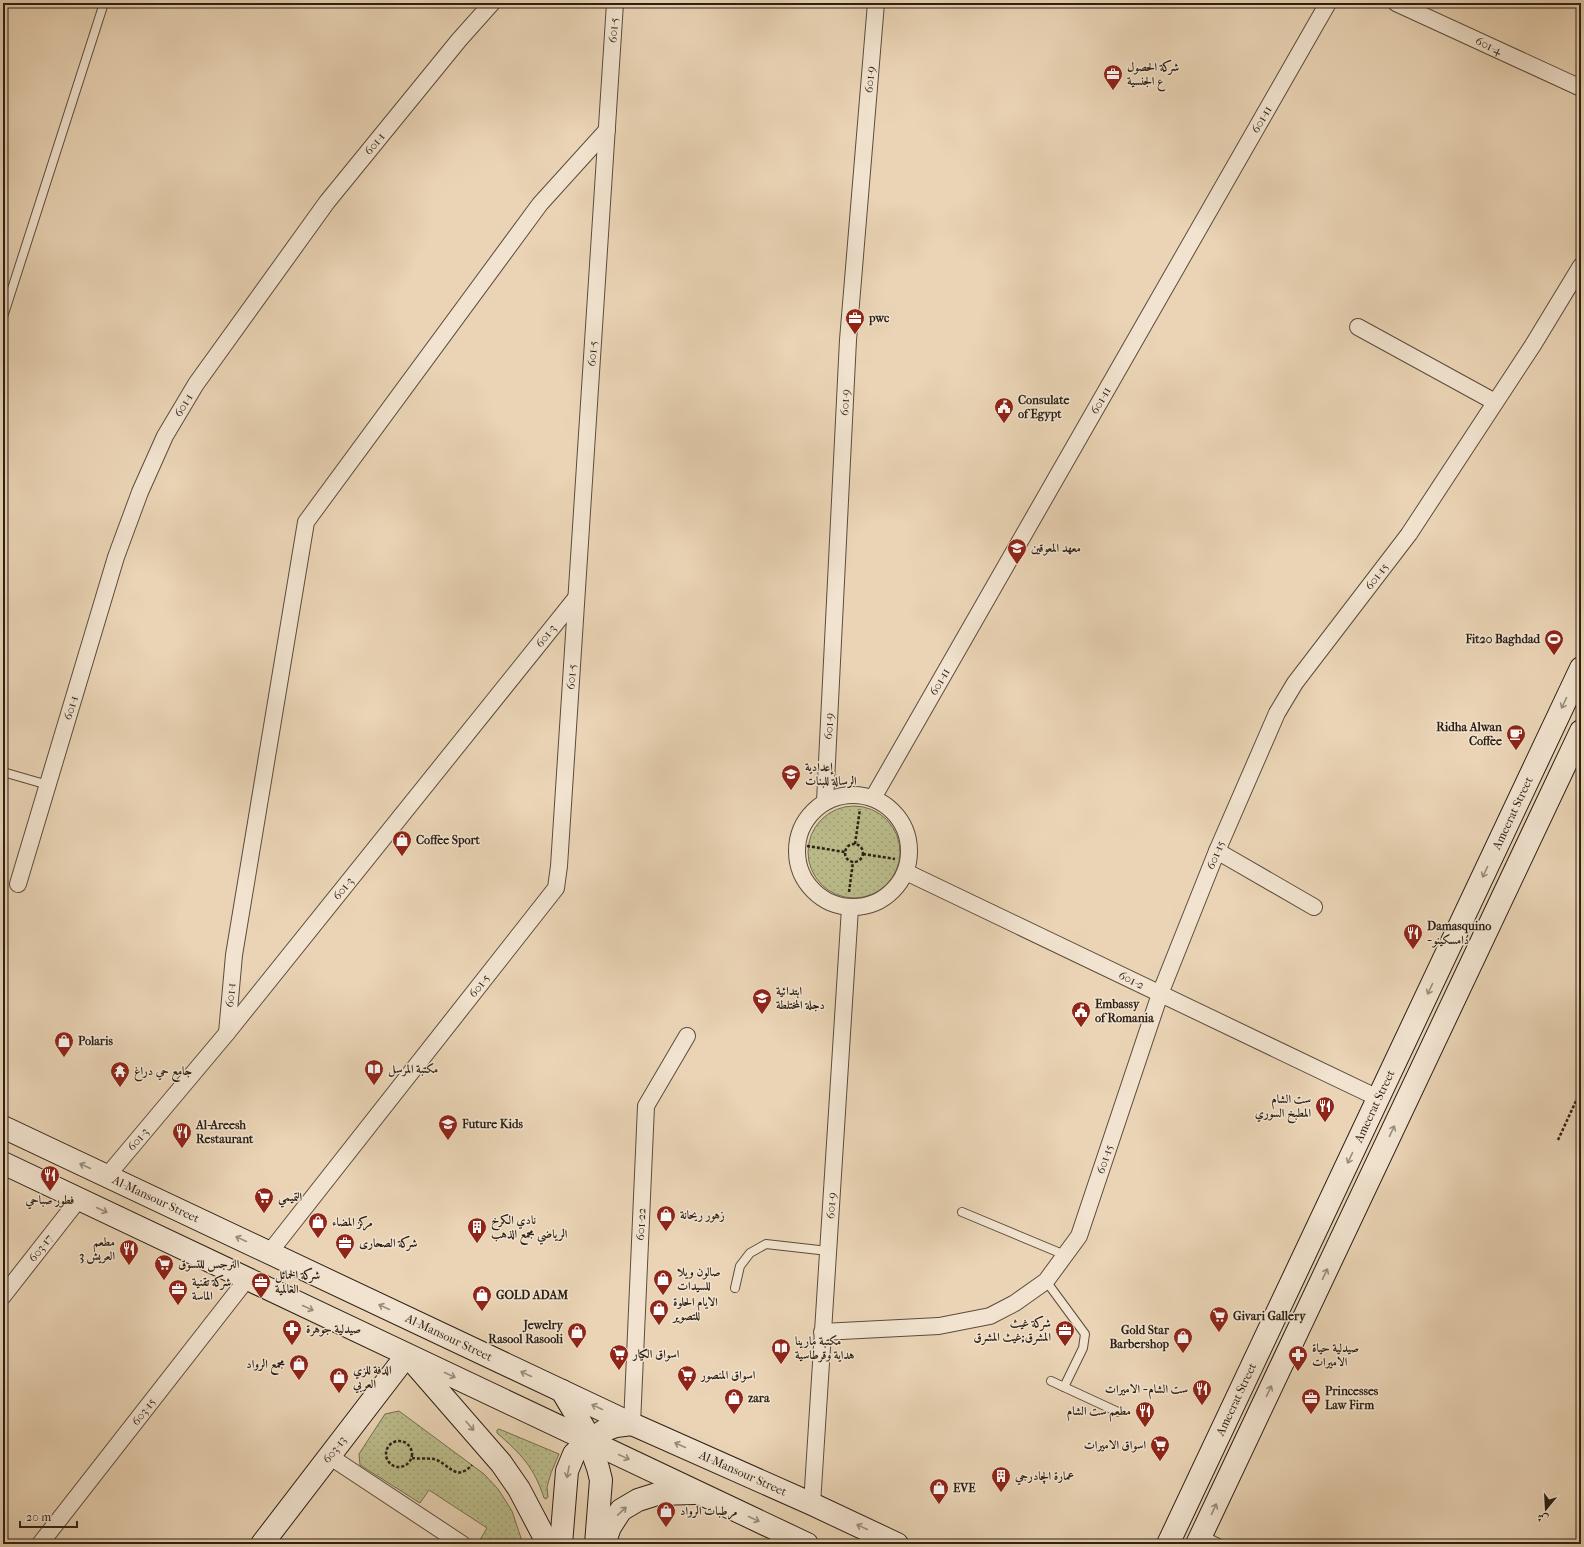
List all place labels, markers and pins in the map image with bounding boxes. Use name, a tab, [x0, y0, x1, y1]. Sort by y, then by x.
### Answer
place label: شركة الحصول ع الجنسية	[1127, 59, 1179, 92]
office icon: شركة الحصول ع الجنسية	[1102, 63, 1124, 91]
office icon: pwc	[844, 307, 866, 335]
place label: pwc	[868, 311, 890, 326]
place label: Consulate of Egypt	[1018, 393, 1069, 422]
public building icon: Consulate of Egypt	[993, 396, 1015, 424]
school or university icon: معهد المعوقين	[1006, 537, 1028, 565]
place label: معهد المعوقين	[1031, 541, 1081, 556]
sports icon: Fit20 Baghdad	[1543, 628, 1565, 656]
place label: Fit20 Baghdad	[1464, 632, 1540, 647]
place label: Ridha Alwan Coffee	[1436, 720, 1503, 748]
cafe icon: Ridha Alwan Coffee	[1505, 723, 1527, 751]
place label: إعدادية الرسالة للبنات	[805, 760, 857, 788]
school or university icon: إعدادية الرسالة للبنات	[780, 763, 802, 791]
shop icon: Coffee Sport	[391, 829, 413, 857]
place label: Coffee Sport	[416, 833, 481, 848]
place label: Damasquino - دامسكينو	[1427, 919, 1491, 948]
restaurant icon: Damasquino - دامسكينو	[1402, 922, 1424, 950]
place label: ابتدائية دجلة المختلطة	[776, 984, 825, 1012]
school or university icon: ابتدائية دجلة المختلطة	[751, 987, 773, 1015]
place label: Embassy of Romania	[1095, 997, 1154, 1025]
public building icon: Embassy of Romania	[1070, 1000, 1092, 1028]
shop icon: Polaris	[53, 1030, 75, 1058]
place label: Polaris	[78, 1034, 113, 1048]
library icon: مكتبة المرسل	[363, 1058, 385, 1086]
temple icon: جامع حي دراغ	[109, 1060, 131, 1088]
place label: مكتبة المرسل	[388, 1062, 439, 1077]
place label: جامع حي دراغ	[134, 1064, 192, 1083]
place label: ست الشام المطبخ السوري	[1255, 1092, 1311, 1124]
restaurant icon: ست الشام المطبخ السوري	[1314, 1095, 1336, 1123]
school or university icon: Future Kids	[437, 1113, 459, 1141]
place label: Future Kids	[461, 1117, 524, 1131]
place label: Al-Areesh Restaurant	[195, 1118, 254, 1146]
restaurant icon: Al-Areesh Restaurant	[171, 1121, 193, 1149]
restaurant icon: فطور صباحي	[39, 1164, 61, 1192]
supermarket icon: التميمي	[253, 1186, 275, 1214]
place label: التميمي	[278, 1190, 303, 1208]
place label: فطور صباحي	[25, 1193, 74, 1210]
shop icon: زهور ريحانة	[655, 1204, 677, 1232]
place label: زهور ريحانة	[680, 1208, 725, 1223]
shop icon: مركز المضاء	[307, 1211, 329, 1239]
place label: نادي الكرخ الرياضي مجمع الذهب	[491, 1213, 568, 1246]
place label: مركز المضاء	[332, 1215, 373, 1231]
building icon: نادي الكرخ الرياضي مجمع الذهب	[466, 1216, 488, 1244]
office icon: شركة الصحارى	[334, 1232, 356, 1260]
place label: مطعم العريش 3	[79, 1235, 115, 1264]
place label: شركة الصحارى	[359, 1235, 417, 1252]
restaurant icon: مطعم العريش 3	[118, 1238, 140, 1266]
supermarket icon: النرجس للتسوق	[153, 1253, 175, 1281]
place label: النرجس للتسوق	[178, 1257, 240, 1272]
place label: صالون ويلا للسيدات	[677, 1265, 721, 1293]
place label: شركة الخمائل العالمية	[275, 1267, 320, 1296]
shop icon: صالون ويلا للسيدات	[652, 1268, 674, 1296]
office icon: شركة الخمائل العالمية	[250, 1271, 272, 1299]
place label: شركة تقنية الماسة	[192, 1274, 231, 1303]
office icon: شركة تقنية الماسة	[167, 1278, 189, 1306]
shop icon: GOLD ADAM	[471, 1284, 493, 1312]
place label: GOLD ADAM	[496, 1288, 568, 1302]
place label: الايام الحلوة للتصوير	[671, 1295, 718, 1324]
shop icon: الايام الحلوة للتصوير	[648, 1298, 670, 1326]
supermarket icon: Givari Gallery	[1208, 1305, 1230, 1333]
place label: Givari Gallery	[1233, 1309, 1306, 1324]
place label: شركة غيث المشرق;غيث المشرق	[974, 1315, 1051, 1346]
pharmacy icon: صيدلية جوهرة	[281, 1318, 303, 1346]
place label: Jewelry Rasool Rasooli	[488, 1318, 564, 1346]
office icon: شركة غيث المشرق;غيث المشرق	[1054, 1319, 1076, 1347]
shop icon: Jewelry Rasool Rasooli	[566, 1321, 588, 1349]
place label: صيدلية جوهرة	[306, 1322, 361, 1337]
place label: Gold Star Barbershop	[1110, 1323, 1170, 1352]
shop icon: Gold Star Barbershop	[1172, 1326, 1194, 1354]
place label: مكتبة مارينا هداية وقرطاسية	[795, 1334, 854, 1363]
library icon: مكتبة مارينا هداية وقرطاسية	[770, 1337, 792, 1365]
place label: صيدلية حياة الاميرات	[1312, 1341, 1359, 1369]
supermarket icon: اسواق الكيار	[608, 1343, 630, 1371]
pharmacy icon: صيدلية حياة الاميرات	[1287, 1344, 1309, 1372]
place label: اسواق الكيار	[631, 1347, 680, 1362]
shop icon: مجمع الرواد	[288, 1353, 310, 1381]
place label: مجمع الرواد	[246, 1357, 285, 1376]
place label: الدفة للزي العربي	[352, 1363, 392, 1394]
supermarket icon: اسواق المنصور	[676, 1364, 698, 1392]
shop icon: الدفة للزي العربي	[328, 1366, 350, 1394]
place label: اسواق المنصور	[699, 1368, 756, 1383]
restaurant icon: ست الشام - الاميرات	[1191, 1378, 1213, 1406]
place label: ست الشام - الاميرات	[1105, 1382, 1188, 1400]
place label: Princesses Law Firm	[1325, 1384, 1379, 1412]
shop icon: zara	[723, 1387, 745, 1415]
office icon: Princesses Law Firm	[1300, 1387, 1322, 1415]
place label: zara	[747, 1391, 770, 1405]
restaurant icon: مطعم ست الشام	[1134, 1400, 1156, 1428]
place label: مطعم ست الشام	[1067, 1404, 1131, 1422]
supermarket icon: اسواق الاميرات	[1149, 1434, 1171, 1462]
place label: اسواق الاميرات	[1084, 1438, 1146, 1453]
building icon: عمارة الچادرجي	[990, 1465, 1012, 1493]
place label: عمارة الچادرجي	[1014, 1469, 1074, 1486]
shop icon: EVE	[928, 1477, 950, 1505]
place label: EVE	[953, 1481, 976, 1495]
shop icon: مرطبات الرواد	[655, 1500, 677, 1528]
place label: مرطبات الرواد	[680, 1504, 738, 1520]

